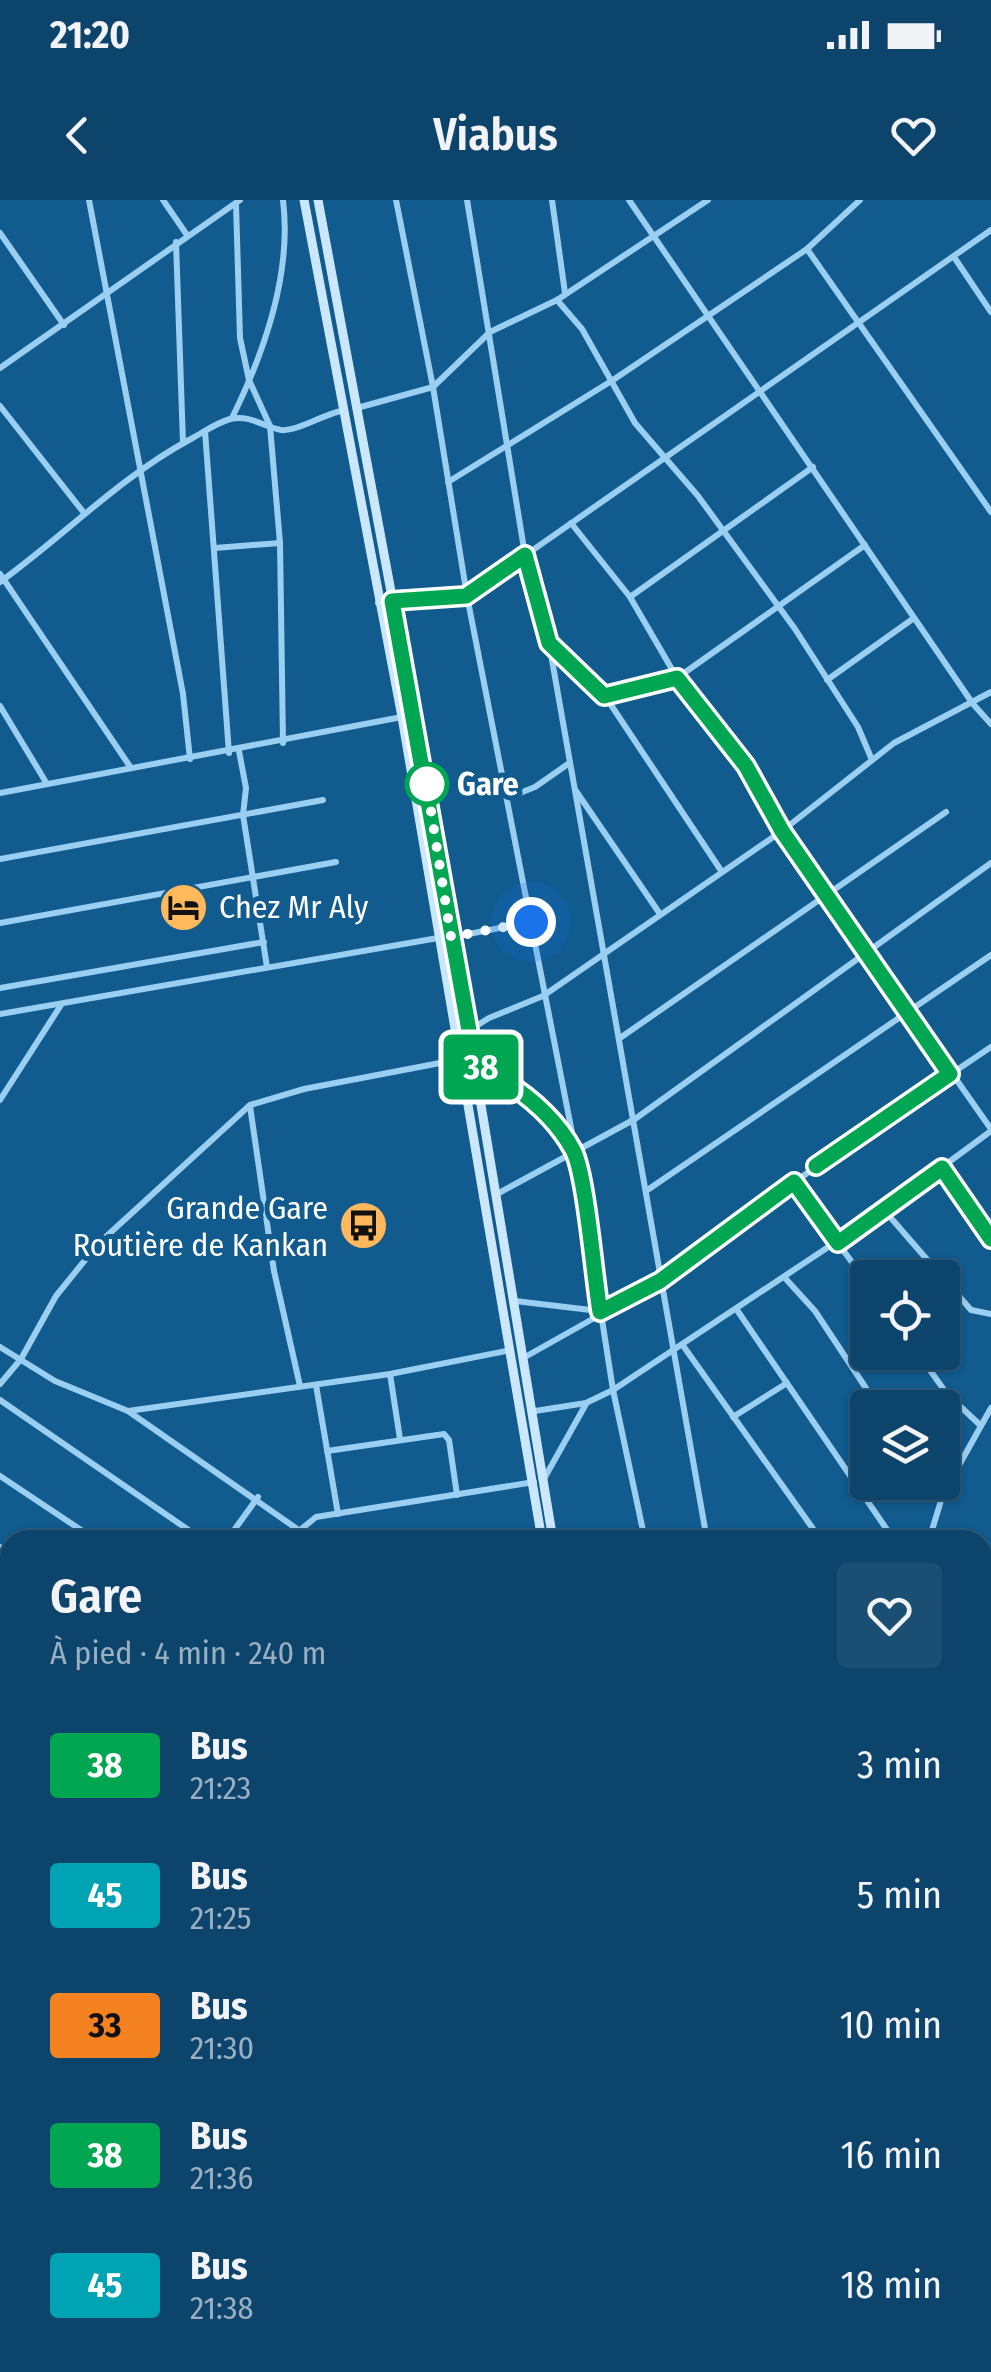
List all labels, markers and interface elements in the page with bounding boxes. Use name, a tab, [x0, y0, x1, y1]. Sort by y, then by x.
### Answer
text: 21:20	[50, 12, 130, 58]
icon: back	[50, 108, 105, 163]
text: Viabus	[433, 108, 558, 162]
icon: heart	[886, 108, 941, 163]
marker: Gare	[406, 763, 448, 805]
place label: Gare	[457, 765, 519, 803]
hotel icon: Chez Mr Aly	[158, 881, 210, 933]
place label: Chez Mr Aly	[219, 888, 369, 926]
your location	[506, 897, 556, 947]
line badge: 38	[436, 1034, 526, 1100]
text: 38	[463, 1046, 499, 1088]
place label: Grande Gare Routière de Kankan	[73, 1189, 328, 1264]
bus stop icon: Grande Gare Routière de Kankan	[337, 1200, 389, 1252]
map controls	[850, 1260, 960, 1500]
button: locate	[850, 1260, 960, 1370]
button: layers	[850, 1390, 960, 1500]
button: heart	[837, 1563, 942, 1668]
text: Gare	[50, 1567, 142, 1625]
text: À pied · 4 min · 240 m	[50, 1634, 326, 1672]
text: Bus	[190, 1723, 248, 1769]
text: 3 min	[857, 1742, 942, 1788]
text: 38	[87, 1744, 123, 1786]
text: 21:23	[190, 1769, 251, 1807]
text: Bus	[190, 1853, 248, 1899]
text: 5 min	[857, 1872, 942, 1918]
text: 45	[88, 1874, 122, 1916]
text: 21:25	[190, 1899, 251, 1937]
text: Bus	[190, 1983, 248, 2029]
text: 10 min	[840, 2002, 942, 2048]
text: 33	[88, 2004, 122, 2046]
text: 21:30	[190, 2029, 254, 2067]
text: Bus	[190, 2113, 248, 2159]
text: 16 min	[841, 2132, 942, 2178]
text: 38	[87, 2134, 123, 2176]
text: 21:36	[190, 2159, 253, 2197]
text: Bus	[190, 2243, 248, 2289]
text: 18 min	[840, 2262, 942, 2308]
text: 45	[88, 2264, 122, 2306]
text: 21:38	[190, 2289, 253, 2327]

